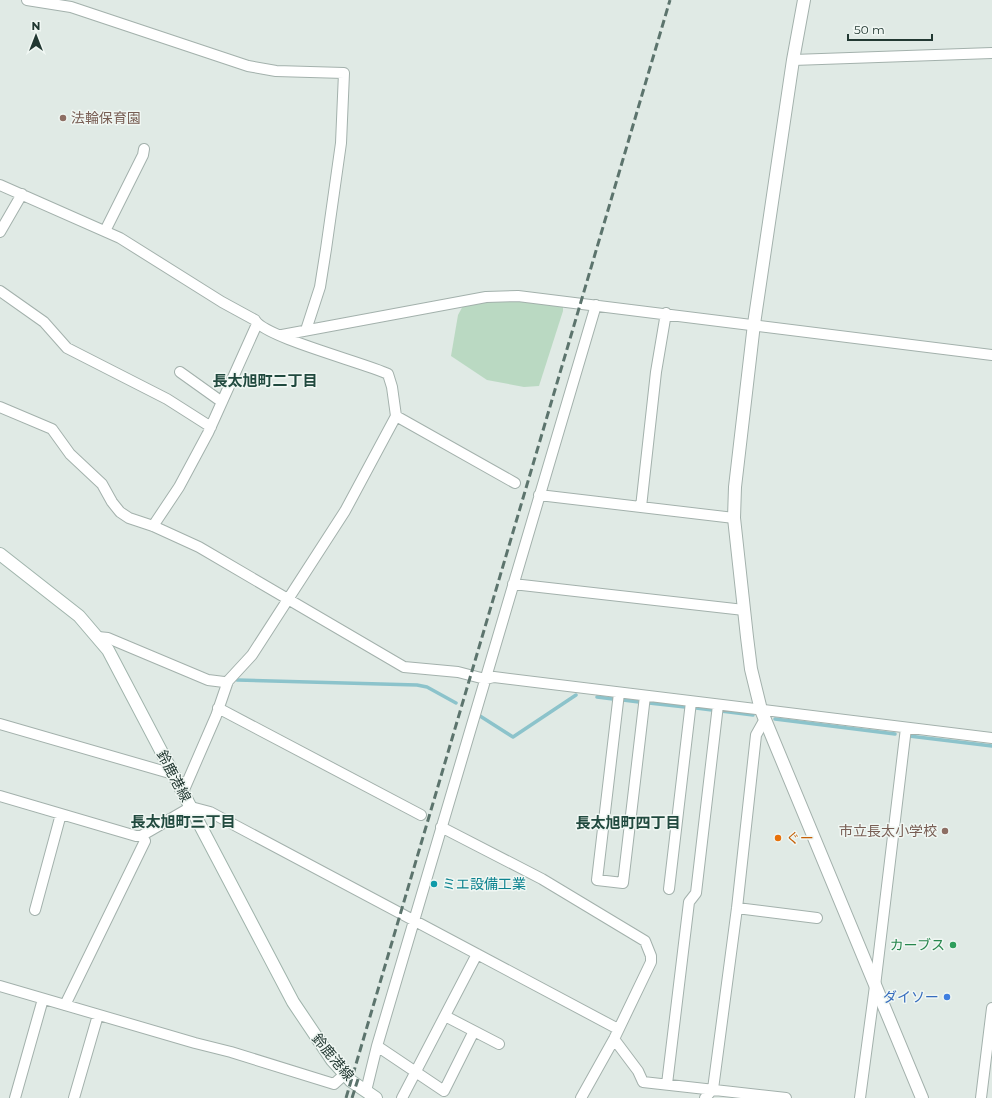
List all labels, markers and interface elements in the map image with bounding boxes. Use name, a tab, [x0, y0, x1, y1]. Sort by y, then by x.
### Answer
north arrow	[16, 16, 56, 56]
scale bar	[848, 16, 932, 42]
text: N	[32, 19, 40, 33]
text: 50 m	[854, 22, 885, 37]
place label: 法輪保育園	[71, 109, 141, 127]
marker: 法輪保育園	[58, 113, 68, 123]
district label: 長太旭町二丁目	[212, 371, 318, 390]
street label: 鈴鹿港線	[153, 747, 195, 805]
district label: 長太旭町三丁目	[130, 812, 236, 831]
district label: 長太旭町四丁目	[575, 813, 681, 832]
place label: 市立長太小学校	[839, 822, 937, 840]
marker: 市立長太小学校	[940, 826, 950, 836]
place label: ぐー	[786, 829, 814, 847]
marker: ぐー	[773, 833, 783, 843]
place label: ミエ設備工業	[442, 875, 526, 893]
marker: ミエ設備工業	[429, 879, 439, 889]
place label: カーブス	[890, 936, 945, 954]
marker: カーブス	[948, 940, 958, 950]
place label: ダイソー	[883, 988, 939, 1006]
marker: ダイソー	[942, 992, 952, 1002]
street label: 鈴鹿港線	[308, 1030, 358, 1084]

